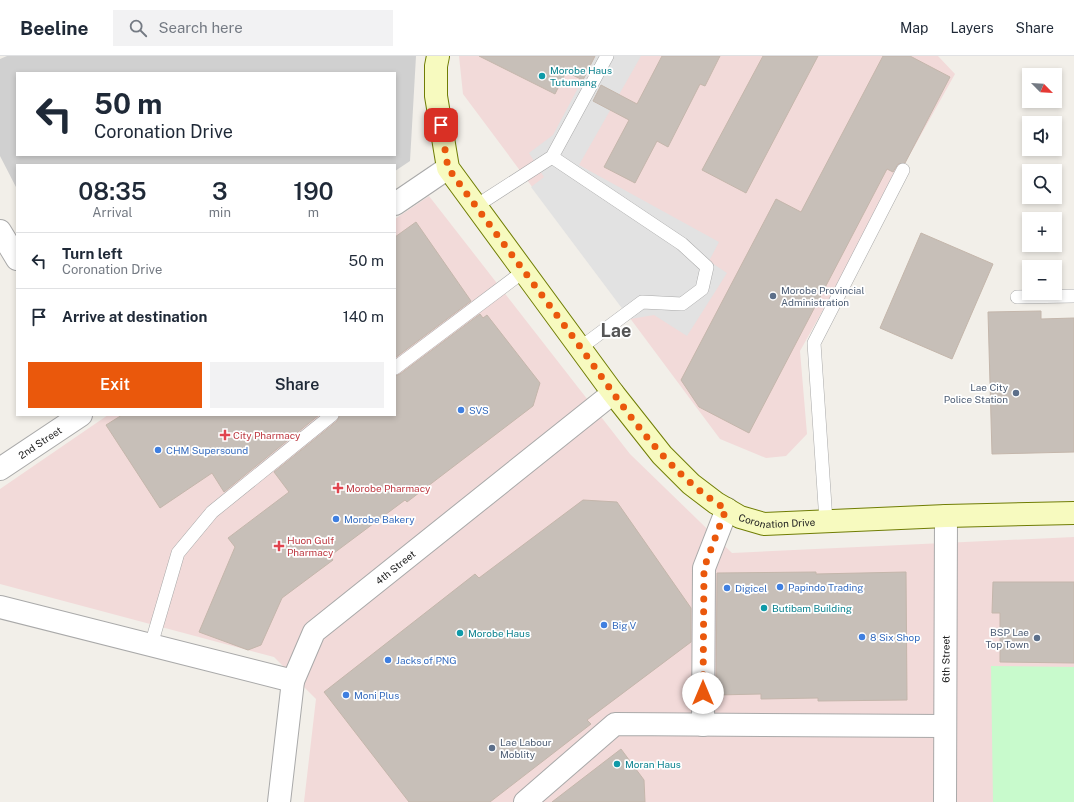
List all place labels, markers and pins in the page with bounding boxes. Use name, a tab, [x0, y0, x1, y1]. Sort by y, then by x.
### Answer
place label: Morobe Haus Tutumang	[550, 64, 612, 88]
marker: Morobe Haus Tutumang	[537, 71, 547, 81]
pin	[424, 108, 458, 142]
place label: Morobe Provincial Administration	[781, 284, 864, 308]
marker: Morobe Provincial Administration	[768, 291, 778, 301]
place label: Lae City Police Station	[944, 381, 1009, 405]
marker: Lae City Police Station	[1011, 388, 1021, 398]
place label: SVS	[469, 404, 489, 416]
marker: SVS	[456, 405, 466, 415]
place label: City Pharmacy	[233, 429, 301, 441]
marker: City Pharmacy	[220, 430, 230, 440]
place label: CHM Supersound	[166, 444, 248, 456]
marker: CHM Supersound	[153, 445, 163, 455]
place label: Morobe Pharmacy	[346, 482, 431, 494]
marker: Morobe Pharmacy	[333, 483, 343, 493]
place label: Morobe Bakery	[344, 513, 415, 525]
marker: Morobe Bakery	[331, 514, 341, 524]
place label: Huon Gulf Pharmacy	[287, 534, 334, 558]
marker: Huon Gulf Pharmacy	[274, 541, 284, 551]
place label: Papindo Trading	[788, 581, 863, 593]
place label: Digicel	[735, 582, 767, 594]
marker: Papindo Trading	[775, 582, 785, 592]
marker: Digicel	[722, 583, 732, 593]
place label: Butibam Building	[772, 602, 852, 614]
marker: Butibam Building	[759, 603, 769, 613]
place label: Big V	[612, 619, 637, 631]
marker: Big V	[599, 620, 609, 630]
place label: BSP Lae Top Town	[985, 626, 1029, 650]
place label: Morobe Haus	[468, 627, 530, 639]
marker: Morobe Haus	[455, 628, 465, 638]
place label: 8 Six Shop	[870, 631, 920, 643]
marker: 8 Six Shop	[857, 632, 867, 642]
marker: BSP Lae Top Town	[1032, 633, 1042, 643]
place label: Jacks of PNG	[396, 654, 457, 666]
marker: Jacks of PNG	[383, 655, 393, 665]
place label: Moni Plus	[354, 689, 399, 701]
marker: Moni Plus	[341, 690, 351, 700]
place label: Lae Labour Moblity	[500, 736, 552, 760]
marker: Lae Labour Moblity	[487, 743, 497, 753]
place label: Moran Haus	[625, 758, 681, 770]
marker: Moran Haus	[612, 759, 622, 769]

